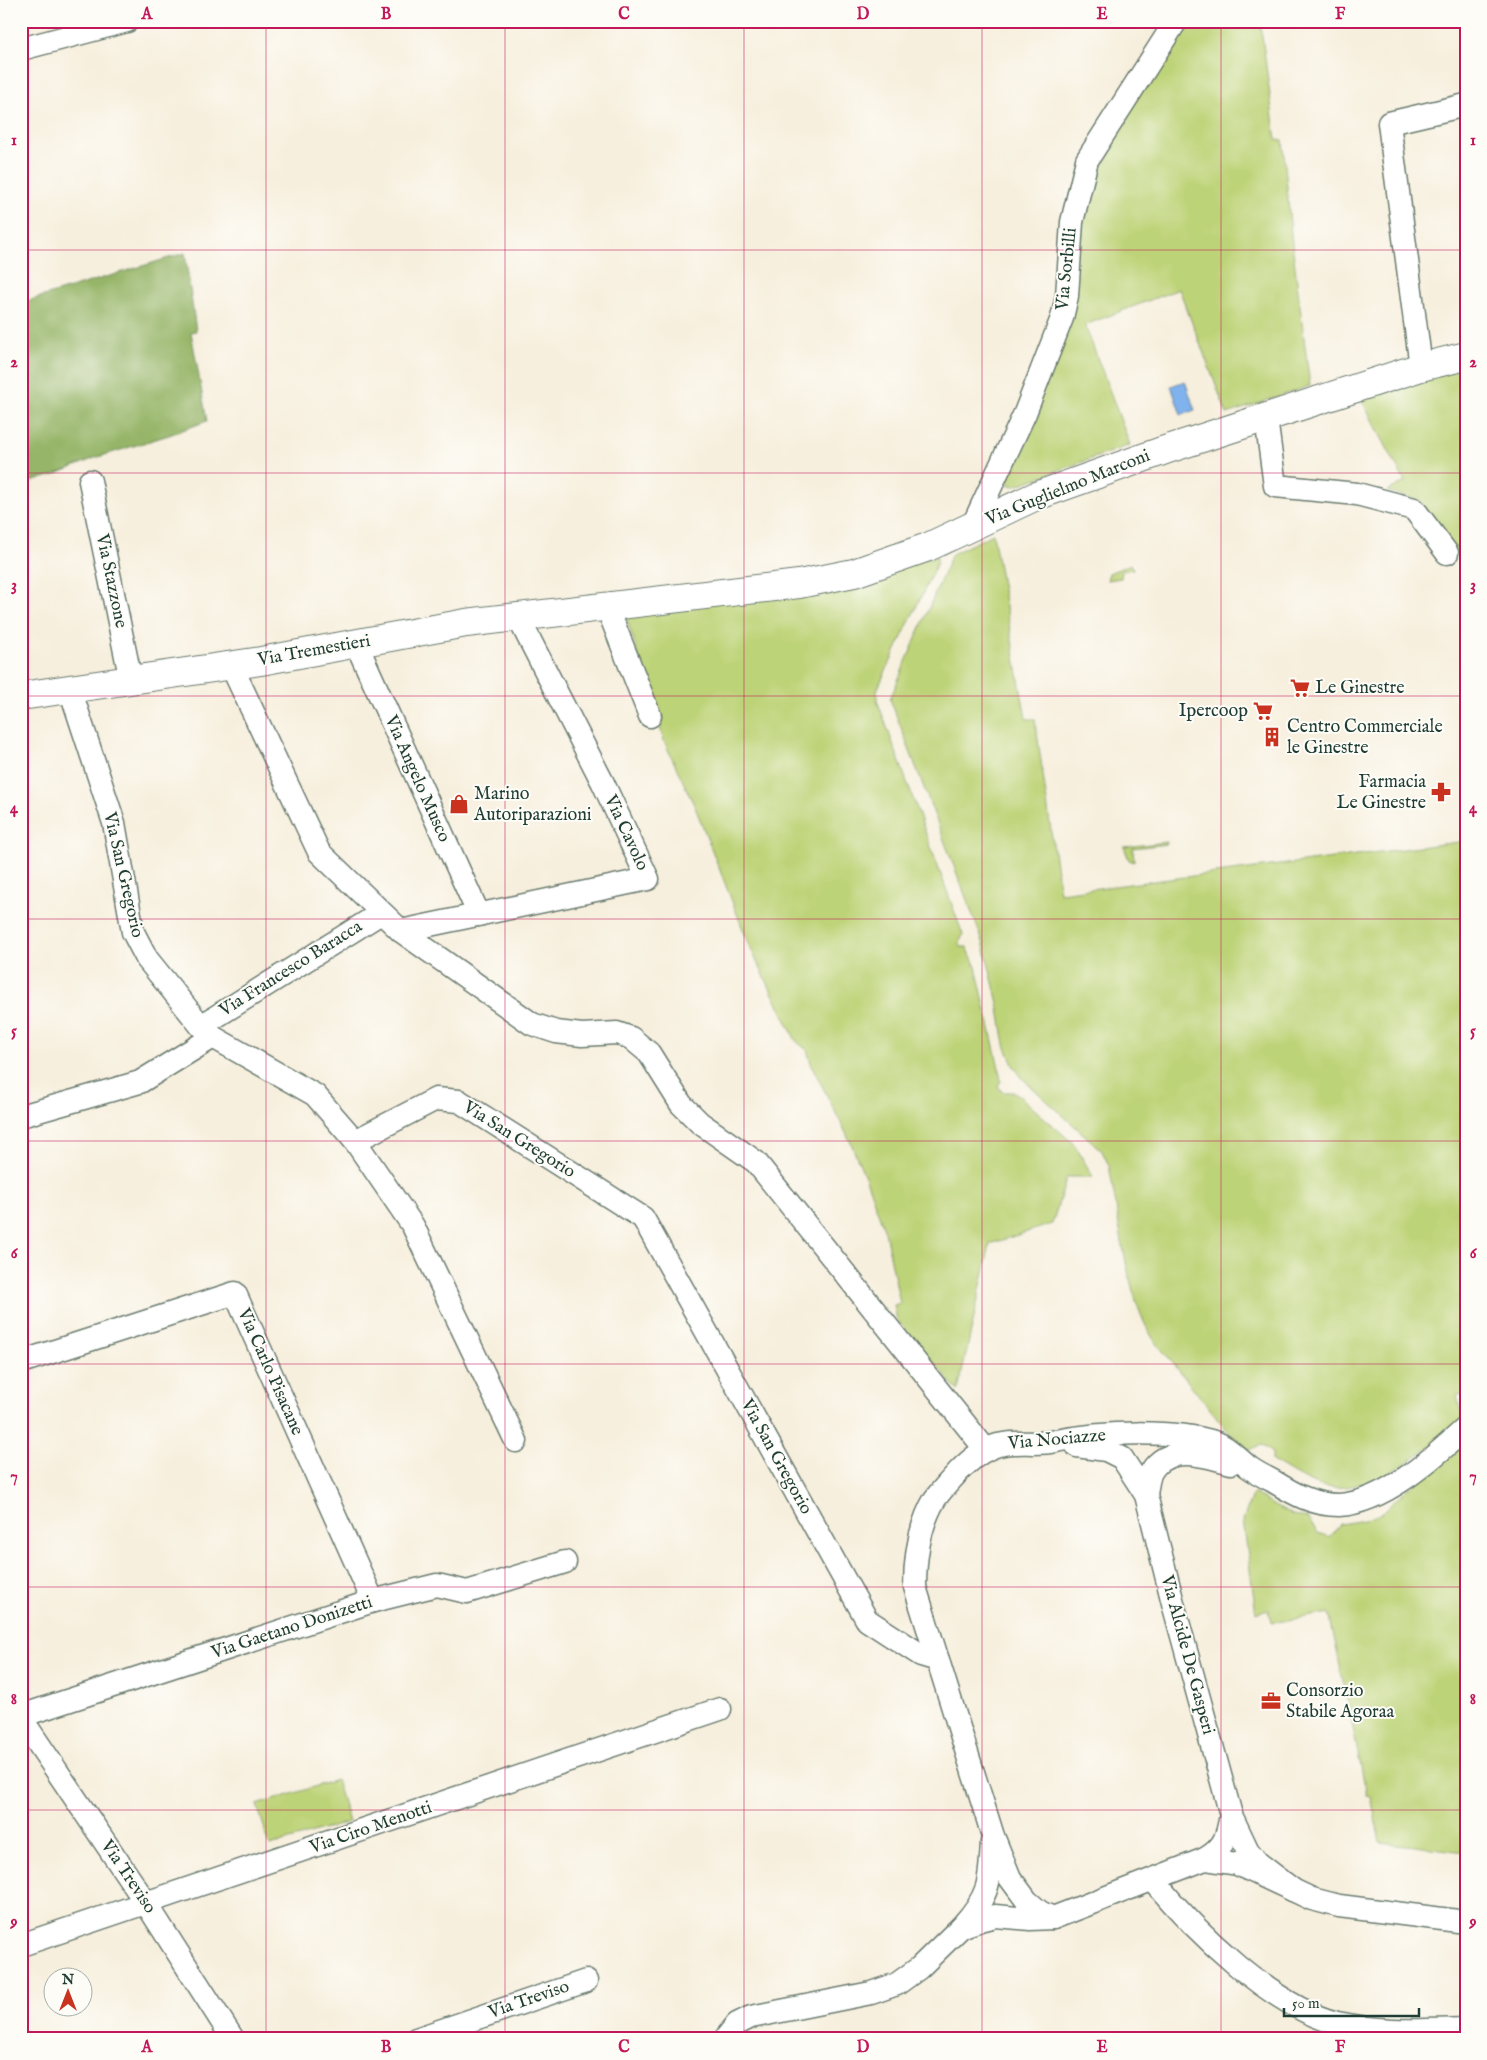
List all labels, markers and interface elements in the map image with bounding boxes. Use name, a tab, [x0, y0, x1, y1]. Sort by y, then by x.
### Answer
text: A	[141, 5, 154, 25]
text: B	[381, 5, 392, 25]
text: C	[618, 5, 630, 25]
text: D	[857, 5, 870, 25]
text: E	[1096, 5, 1108, 25]
text: F	[1335, 5, 1346, 25]
text: 1	[11, 131, 17, 151]
text: 1	[1470, 131, 1476, 151]
street label: Via Sorbilli	[1051, 226, 1083, 312]
text: 2	[10, 353, 18, 373]
text: 2	[1469, 353, 1477, 373]
street label: Via Guglielmo Marconi	[982, 444, 1154, 532]
street label: Via Stazzone	[90, 531, 132, 630]
text: 3	[11, 576, 17, 596]
text: 3	[1470, 576, 1476, 596]
street label: Via Tremestieri	[255, 630, 372, 672]
supermarket icon: Le Ginestre	[1289, 677, 1311, 699]
place label: Le Ginestre	[1315, 677, 1405, 700]
place label: Ipercoop	[1179, 700, 1248, 723]
supermarket icon: Ipercoop	[1252, 700, 1274, 722]
street label: Via Angelo Musco	[378, 711, 455, 846]
place label: Centro Commerciale le Ginestre	[1287, 716, 1443, 760]
building icon: Centro Commerciale le Ginestre	[1261, 726, 1283, 748]
place label: Farmacia Le Ginestre	[1337, 771, 1426, 815]
pharmacy icon: Farmacia Le Ginestre	[1430, 781, 1452, 803]
place label: Marino Autoriparazioni	[473, 783, 592, 827]
street label: Via Cavolo	[598, 791, 654, 875]
shop icon: Marino Autoriparazioni	[448, 793, 470, 815]
text: 4	[10, 799, 19, 819]
text: 4	[1469, 799, 1478, 819]
street label: Via San Gregorio	[97, 809, 149, 940]
street label: Via Francesco Baracca	[214, 916, 367, 1023]
text: 5	[11, 1022, 17, 1042]
text: 5	[1470, 1022, 1476, 1042]
street label: Via San Gregorio	[458, 1096, 580, 1184]
text: 6	[11, 1244, 19, 1264]
text: 6	[1470, 1244, 1478, 1264]
street label: Via Carlo Pisacane	[231, 1304, 308, 1439]
street label: Via San Gregorio	[734, 1394, 817, 1519]
street label: Via Nociazze	[1006, 1424, 1107, 1456]
text: 7	[10, 1467, 18, 1487]
text: 7	[1469, 1467, 1477, 1487]
street label: Via Alcide De Gasperi	[1154, 1572, 1219, 1737]
street label: Via Gaetano Donizetti	[208, 1591, 376, 1665]
place label: Consorzio Stabile Agoraa	[1286, 1680, 1394, 1724]
text: 8	[11, 1690, 17, 1710]
office icon: Consorzio Stabile Agoraa	[1260, 1690, 1282, 1712]
text: 8	[1470, 1690, 1476, 1710]
street label: Via Ciro Menotti	[306, 1796, 435, 1860]
street label: Via Treviso	[94, 1835, 161, 1918]
text: 9	[10, 1913, 18, 1933]
text: 9	[1469, 1913, 1477, 1933]
north arrow	[42, 1968, 92, 2018]
text: N	[61, 1971, 74, 1989]
street label: Via Treviso	[485, 1975, 573, 2025]
scale bar	[1284, 1985, 1420, 2017]
text: 50 m	[1292, 1994, 1320, 2013]
text: A	[141, 2038, 154, 2058]
text: B	[381, 2038, 392, 2058]
text: C	[618, 2038, 630, 2058]
text: D	[857, 2038, 870, 2058]
text: E	[1096, 2038, 1108, 2058]
text: F	[1335, 2038, 1346, 2058]

